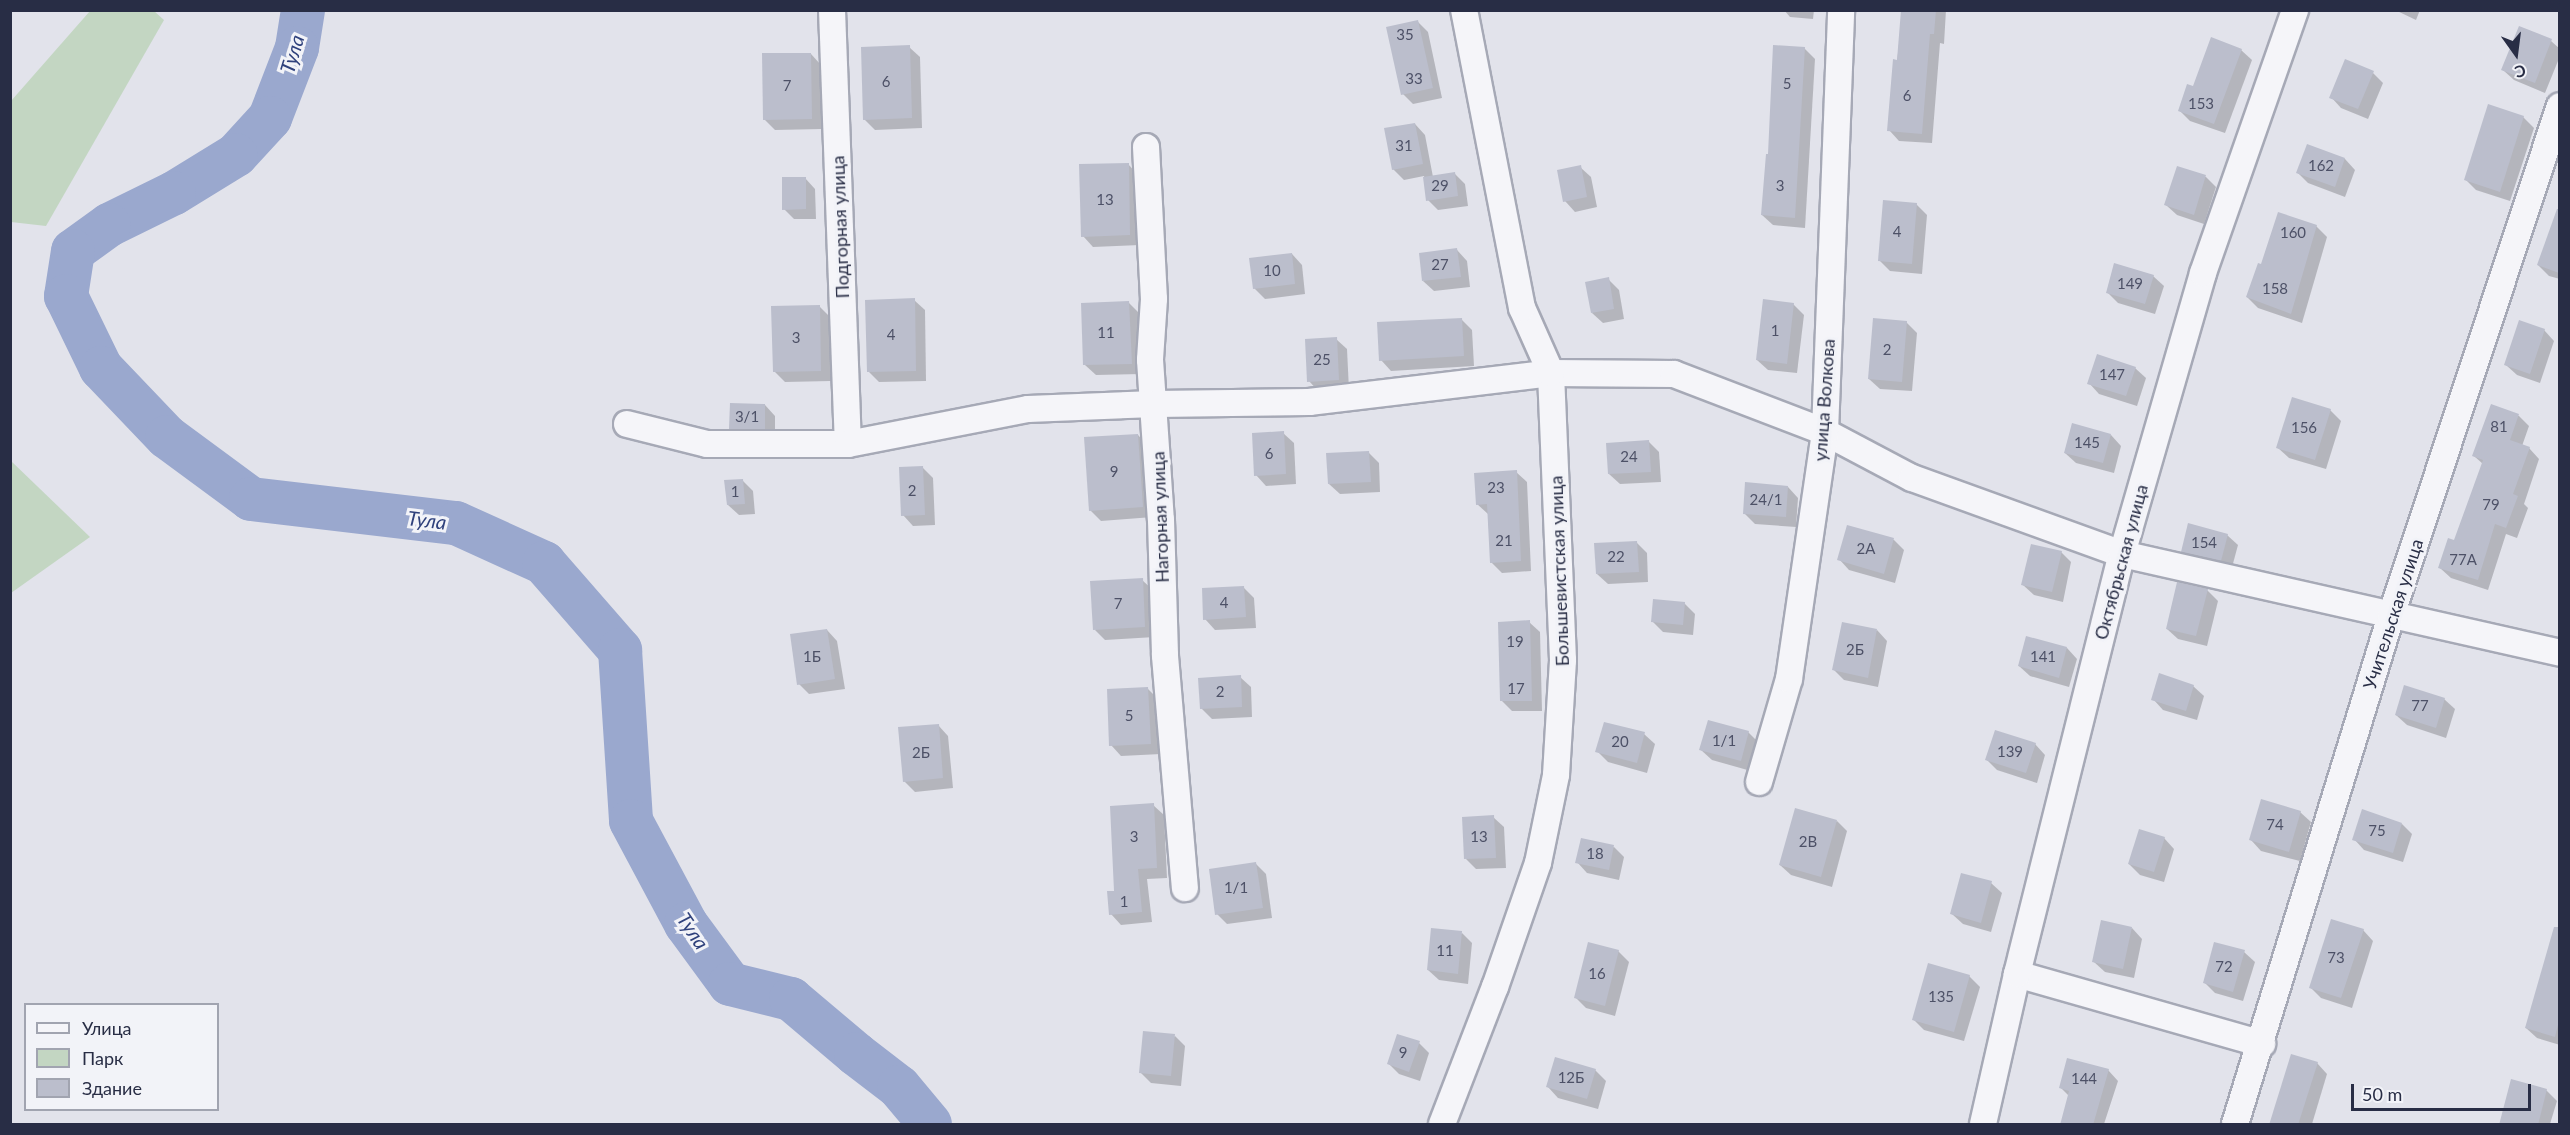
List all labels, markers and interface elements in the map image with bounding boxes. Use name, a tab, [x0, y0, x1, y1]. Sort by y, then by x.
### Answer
north arrow	[2486, 24, 2546, 84]
house number: 35	[1396, 26, 1414, 44]
water label: Тула	[275, 32, 309, 76]
text: С	[2513, 61, 2528, 82]
house number: 33	[1405, 70, 1423, 88]
house number: 6	[882, 73, 890, 91]
house number: 5	[1783, 75, 1791, 93]
house number: 7	[783, 77, 791, 95]
house number: 6	[1903, 87, 1911, 105]
house number: 153	[2188, 95, 2214, 113]
house number: 31	[1395, 137, 1413, 155]
street label: Подгорная улица	[827, 155, 853, 299]
house number: 162	[2308, 157, 2334, 175]
house number: 29	[1431, 177, 1449, 195]
house number: 3	[1776, 177, 1784, 195]
house number: 13	[1096, 191, 1114, 209]
house number: 4	[1893, 223, 1901, 241]
house number: 160	[2280, 224, 2306, 242]
house number: 27	[1431, 256, 1449, 274]
house number: 10	[1263, 262, 1281, 280]
house number: 149	[2117, 275, 2143, 293]
house number: 158	[2262, 280, 2288, 298]
house number: 1	[1771, 322, 1779, 340]
house number: 11	[1097, 324, 1115, 342]
house number: 4	[887, 326, 895, 344]
house number: 3	[792, 329, 800, 347]
street label: улица Волкова	[1809, 338, 1839, 462]
house number: 2	[1883, 341, 1891, 359]
house number: 25	[1313, 351, 1331, 369]
house number: 147	[2099, 366, 2125, 384]
house number: 3/1	[735, 408, 759, 426]
house number: 81	[2490, 418, 2508, 436]
house number: 156	[2291, 419, 2317, 437]
house number: 145	[2074, 434, 2100, 452]
house number: 6	[1265, 445, 1273, 463]
house number: 24	[1620, 448, 1638, 466]
street label: Нагорная улица	[1147, 451, 1173, 583]
house number: 9	[1110, 463, 1118, 481]
street label: Большевистская улица	[1545, 475, 1573, 667]
house number: 23	[1487, 479, 1505, 497]
house number: 2	[908, 482, 916, 500]
street label: Октябрьская улица	[2090, 482, 2152, 642]
house number: 1	[731, 483, 739, 501]
house number: 24/1	[1750, 491, 1782, 509]
house number: 79	[2482, 496, 2500, 514]
water label: Тула	[406, 506, 448, 534]
house number: 21	[1495, 532, 1513, 550]
house number: 154	[2191, 534, 2217, 552]
street label: Учительская улица	[2358, 536, 2428, 692]
house number: 2А	[1857, 540, 1875, 558]
house number: 22	[1607, 548, 1625, 566]
house number: 77А	[2449, 551, 2477, 569]
house number: 4	[1220, 594, 1228, 612]
house number: 7	[1114, 595, 1122, 613]
house number: 19	[1506, 633, 1524, 651]
house number: 2Б	[1846, 641, 1864, 659]
house number: 1Б	[803, 648, 821, 666]
house number: 141	[2030, 648, 2056, 666]
house number: 17	[1507, 680, 1525, 698]
house number: 2	[1216, 683, 1224, 701]
house number: 77	[2411, 697, 2429, 715]
house number: 5	[1125, 707, 1133, 725]
house number: 1/1	[1712, 732, 1736, 750]
house number: 20	[1611, 733, 1629, 751]
house number: 139	[1997, 743, 2023, 761]
house number: 2Б	[912, 744, 930, 762]
house number: 74	[2266, 816, 2284, 834]
house number: 75	[2368, 822, 2386, 840]
house number: 3	[1130, 828, 1138, 846]
house number: 13	[1470, 828, 1488, 846]
house number: 2В	[1799, 833, 1817, 851]
house number: 18	[1586, 845, 1604, 863]
house number: 1/1	[1224, 879, 1248, 897]
house number: 1	[1120, 893, 1128, 911]
water label: Тула	[672, 908, 714, 954]
house number: 11	[1436, 942, 1454, 960]
house number: 73	[2327, 949, 2345, 967]
house number: 72	[2215, 958, 2233, 976]
house number: 16	[1588, 965, 1606, 983]
house number: 135	[1928, 988, 1954, 1006]
legend	[24, 1003, 219, 1111]
text: Улица	[82, 1017, 132, 1039]
house number: 9	[1399, 1044, 1407, 1062]
text: Парк	[82, 1047, 123, 1069]
house number: 12Б	[1558, 1069, 1584, 1087]
house number: 144	[2071, 1070, 2097, 1088]
scale bar	[2354, 1072, 2534, 1110]
text: Здание	[82, 1077, 142, 1099]
text: 50 m	[2362, 1083, 2402, 1105]

